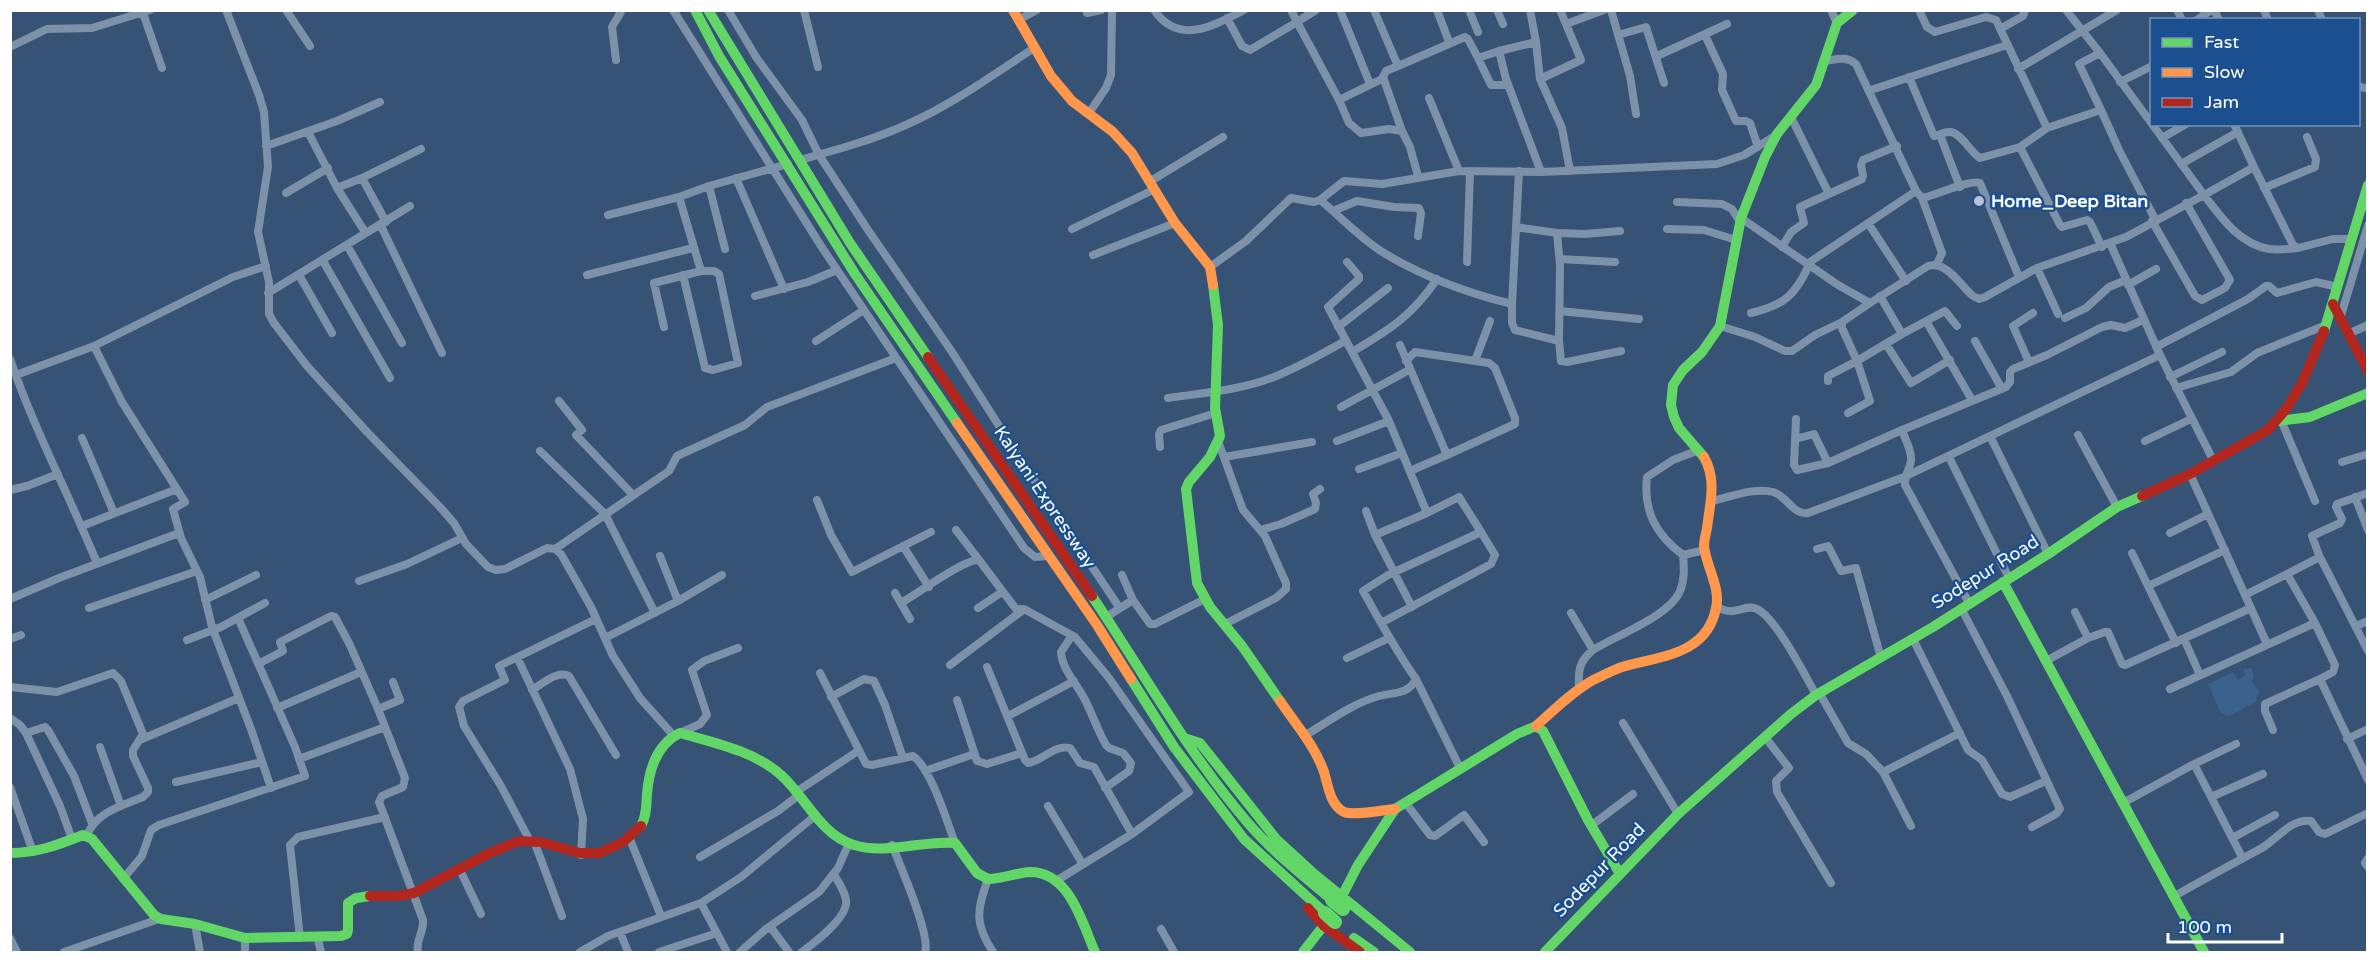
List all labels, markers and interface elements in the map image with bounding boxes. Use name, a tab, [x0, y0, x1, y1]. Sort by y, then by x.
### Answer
legend	[2150, 18, 2360, 126]
text: Fast	[2204, 31, 2239, 53]
text: Slow	[2204, 61, 2245, 83]
text: Jam	[2204, 91, 2239, 113]
place label: Home_Deep Bitan	[1991, 190, 2148, 212]
marker: Home_Deep Bitan	[1972, 194, 1986, 208]
street label: Kalyani Expressway	[989, 422, 1101, 573]
street label: Sodepur Road	[1927, 530, 2043, 614]
street label: Sodepur Road	[1548, 818, 1650, 922]
scale bar	[2168, 906, 2282, 944]
text: 100 m	[2177, 916, 2232, 938]

